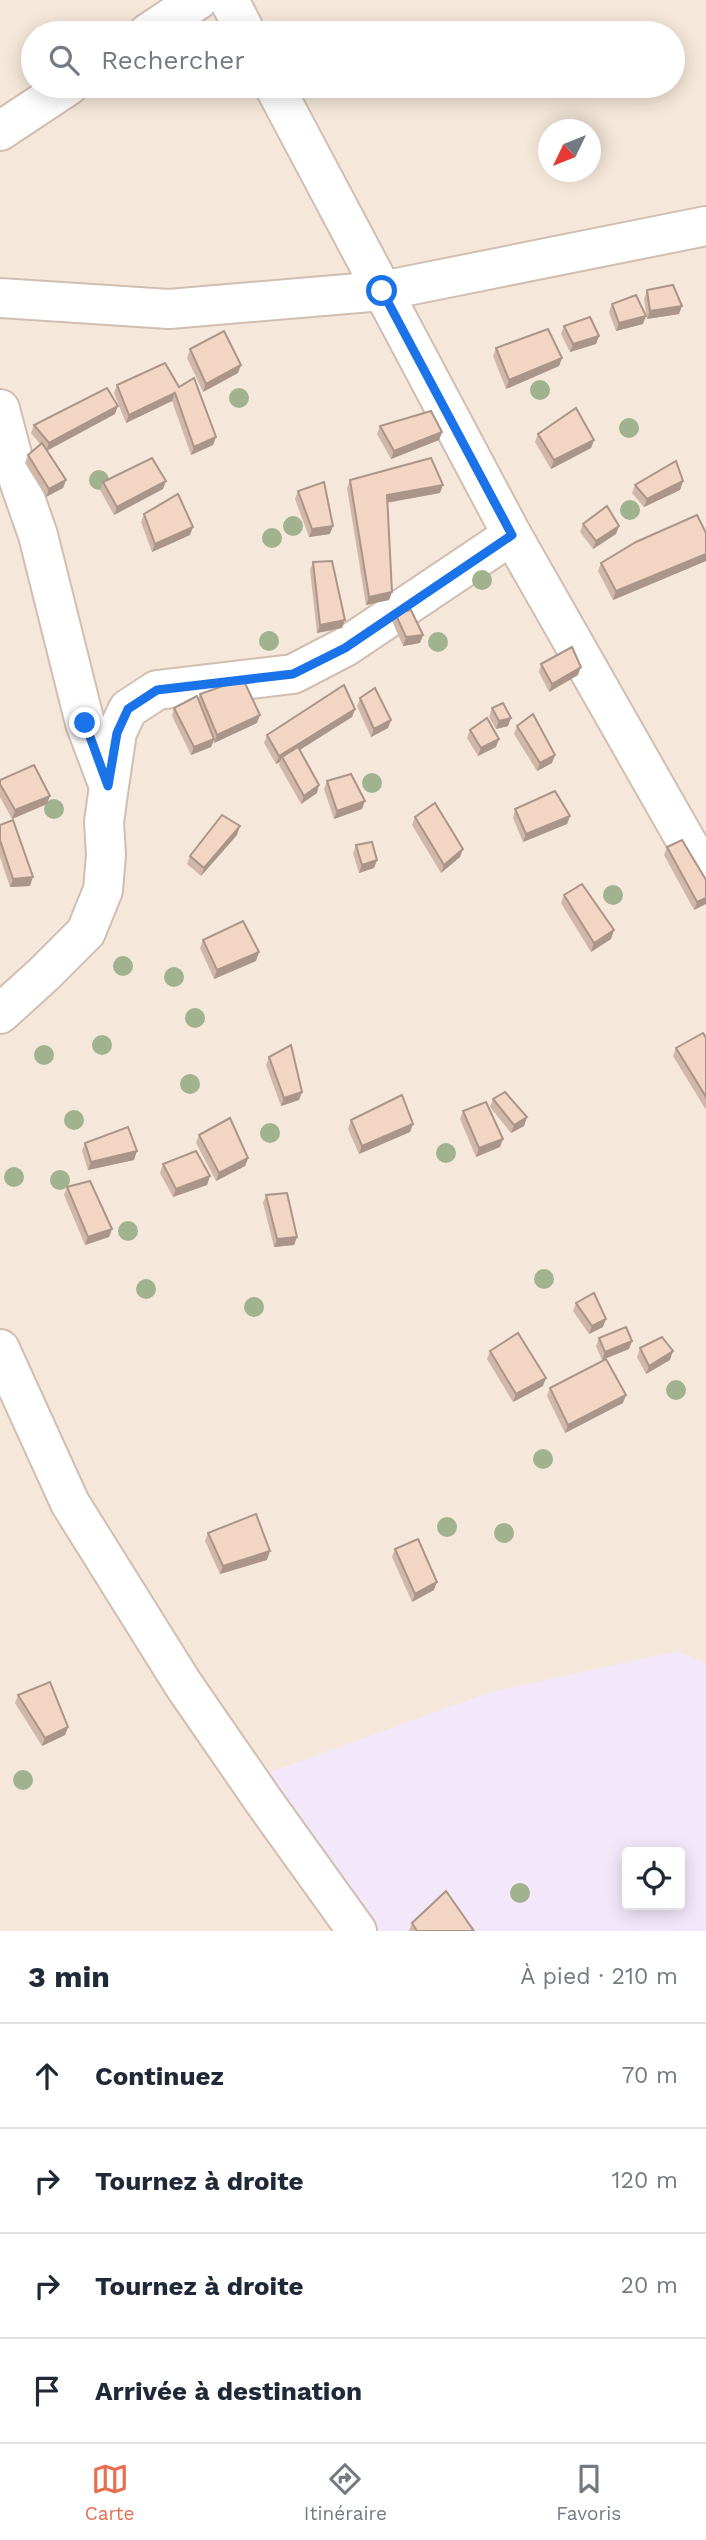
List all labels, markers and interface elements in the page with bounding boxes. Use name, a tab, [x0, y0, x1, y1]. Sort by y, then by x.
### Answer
search box	[21, 21, 685, 98]
icon: search	[45, 41, 83, 79]
text: Rechercher	[101, 45, 245, 75]
north arrow	[538, 119, 601, 182]
route start	[366, 275, 397, 306]
route end	[69, 707, 100, 738]
map controls	[622, 1847, 685, 1910]
button: locate	[622, 1847, 685, 1910]
text: 3 min	[28, 1959, 110, 1994]
text: À pied · 210 m	[520, 1963, 678, 1990]
icon: ahead	[28, 2057, 66, 2095]
text: Continuez	[95, 2061, 224, 2091]
text: 70 m	[621, 2062, 678, 2089]
icon: right	[28, 2162, 66, 2200]
text: Tournez à droite	[95, 2166, 304, 2196]
text: 120 m	[612, 2167, 678, 2194]
icon: right	[28, 2267, 66, 2305]
text: Tournez à droite	[95, 2271, 304, 2301]
text: 20 m	[621, 2272, 678, 2299]
icon: arrive	[28, 2372, 66, 2410]
text: Arrivée à destination	[95, 2376, 362, 2406]
tab: Carte	[85, 2460, 135, 2525]
tab: Itinéraire	[304, 2460, 387, 2525]
tab: Favoris	[556, 2460, 621, 2525]

